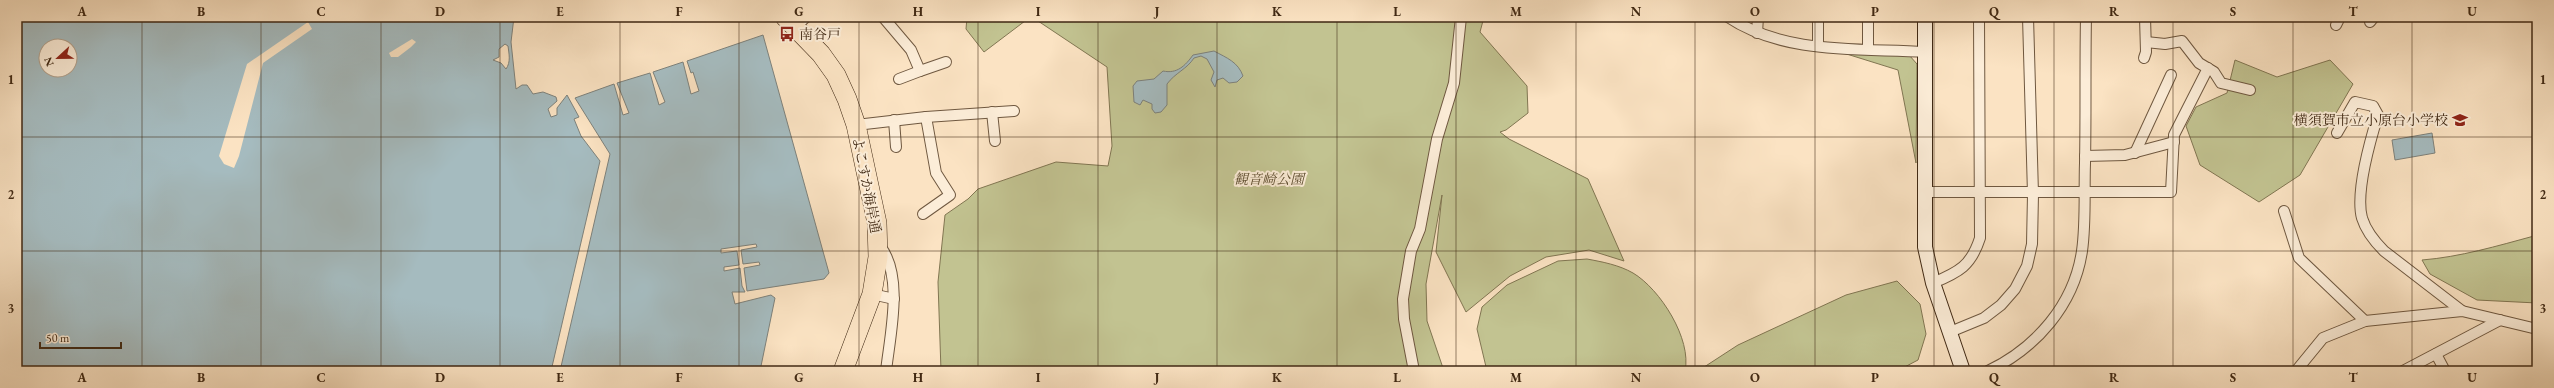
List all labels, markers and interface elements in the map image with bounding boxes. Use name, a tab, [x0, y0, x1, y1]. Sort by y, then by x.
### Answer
text: A	[76, 3, 87, 20]
text: B	[197, 3, 205, 20]
text: C	[316, 3, 326, 20]
text: D	[435, 3, 445, 20]
text: E	[556, 3, 564, 20]
text: F	[675, 3, 683, 20]
text: G	[794, 3, 804, 20]
text: H	[913, 3, 924, 20]
text: I	[1036, 3, 1041, 20]
text: J	[1153, 3, 1160, 20]
text: K	[1272, 3, 1283, 20]
text: L	[1393, 3, 1401, 20]
text: M	[1510, 3, 1522, 20]
text: N	[1631, 3, 1642, 20]
text: O	[1750, 3, 1760, 20]
text: P	[1871, 3, 1879, 20]
text: Q	[1989, 3, 2001, 20]
text: R	[2109, 3, 2119, 20]
text: S	[2230, 3, 2236, 20]
text: T	[2348, 3, 2358, 20]
text: U	[2467, 3, 2477, 20]
bus stop icon: 南谷戸	[778, 25, 796, 43]
place label: 南谷戸	[799, 25, 841, 43]
north arrow	[38, 38, 78, 78]
text: N	[41, 55, 57, 68]
text: 1	[8, 71, 15, 88]
text: 1	[2540, 71, 2547, 88]
place label: 横須賀市立小原台小学校	[2294, 111, 2448, 129]
school or university icon: 横須賀市立小原台小学校	[2451, 111, 2469, 129]
street label: よこすか海岸通	[849, 135, 885, 235]
park label: 観音崎公園	[1234, 170, 1306, 188]
text: 2	[8, 186, 15, 203]
text: 2	[2540, 186, 2547, 203]
text: 3	[8, 300, 15, 317]
text: 3	[2540, 300, 2547, 317]
scale bar	[40, 324, 121, 350]
text: 50 m	[46, 330, 70, 346]
text: A	[76, 369, 87, 386]
text: B	[197, 369, 205, 386]
text: C	[316, 369, 326, 386]
text: D	[435, 369, 445, 386]
text: E	[556, 369, 564, 386]
text: F	[675, 369, 683, 386]
text: G	[794, 369, 804, 386]
text: H	[913, 369, 924, 386]
text: I	[1036, 369, 1041, 386]
text: J	[1153, 369, 1160, 386]
text: K	[1272, 369, 1283, 386]
text: L	[1393, 369, 1401, 386]
text: M	[1510, 369, 1522, 386]
text: N	[1631, 369, 1642, 386]
text: O	[1750, 369, 1760, 386]
text: P	[1871, 369, 1879, 386]
text: Q	[1989, 369, 2001, 386]
text: R	[2109, 369, 2119, 386]
text: S	[2230, 369, 2236, 386]
text: T	[2348, 369, 2358, 386]
text: U	[2467, 369, 2477, 386]

